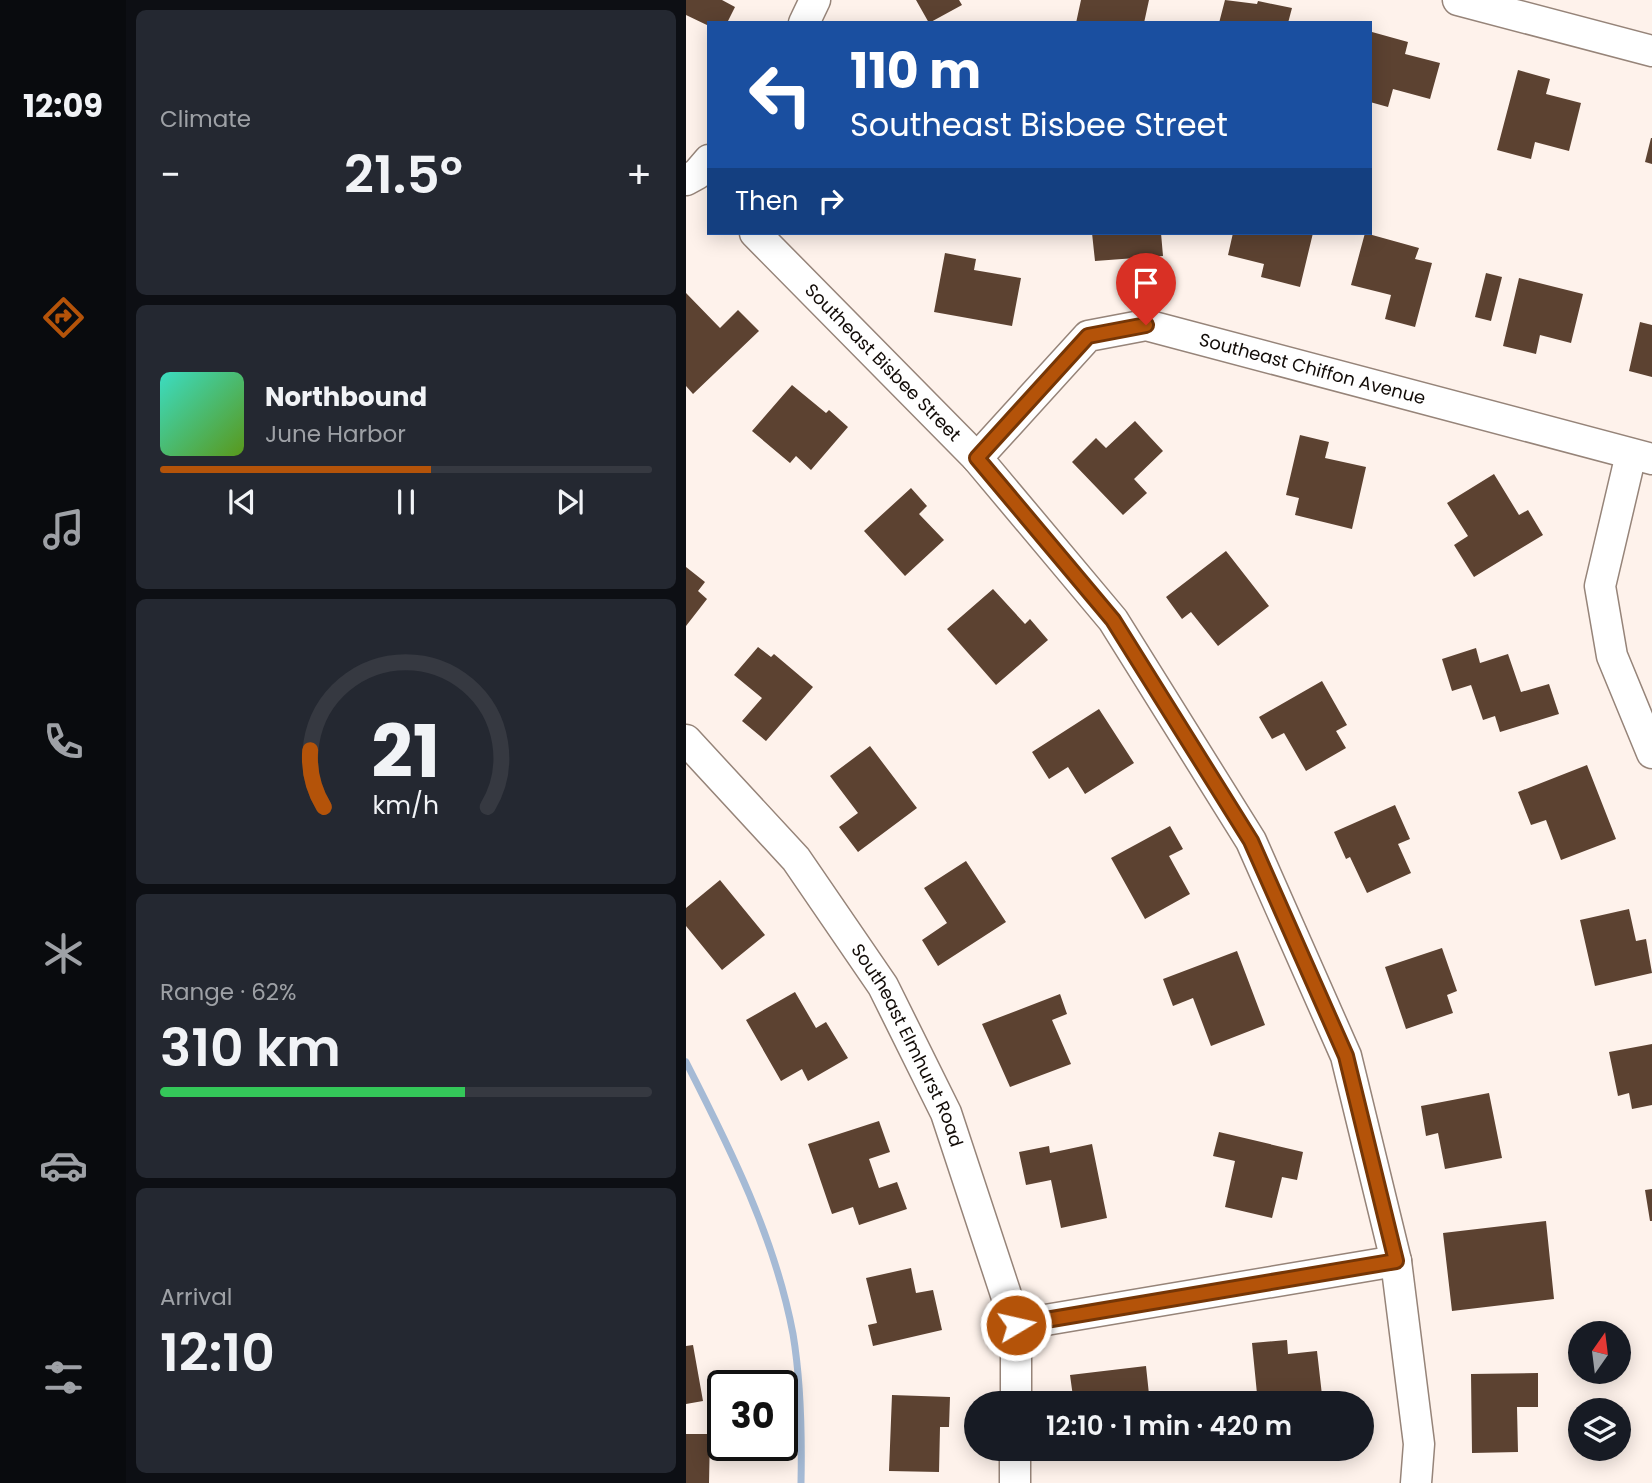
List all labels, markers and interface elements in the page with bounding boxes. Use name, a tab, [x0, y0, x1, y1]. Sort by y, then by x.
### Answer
text: 110 m	[850, 37, 981, 105]
icon: left	[735, 49, 826, 140]
text: 12:09	[23, 83, 103, 128]
text: Southeast Bisbee Street	[850, 102, 1228, 147]
text: Climate	[160, 103, 251, 135]
text: 21.5°	[344, 138, 463, 211]
text: −	[160, 148, 181, 201]
text: +	[626, 148, 652, 201]
icon: right	[812, 182, 850, 220]
text: Then	[735, 183, 798, 219]
pin	[1116, 253, 1176, 325]
icon: arrive	[1127, 264, 1165, 302]
street label: Southeast Bisbee Street	[800, 278, 967, 447]
icon: directions	[39, 293, 88, 342]
street label: Southeast Chiffon Avenue	[1197, 327, 1428, 410]
text: Northbound	[265, 379, 427, 415]
text: June Harbor	[265, 418, 406, 450]
icon: previous	[223, 483, 261, 521]
icon: pause	[387, 483, 425, 521]
icon: next	[551, 483, 589, 521]
icon: music	[39, 505, 88, 554]
text: 21	[372, 702, 440, 803]
icon: phone	[39, 717, 88, 766]
text: km/h	[373, 788, 439, 823]
icon: climate	[39, 929, 88, 978]
street label: Southeast Elmhurst Road	[846, 938, 969, 1150]
text: Range · 62%	[160, 976, 297, 1008]
text: 310 km	[160, 1011, 341, 1084]
icon: car	[39, 1141, 88, 1190]
text: Arrival	[160, 1281, 232, 1313]
position arrow	[979, 1288, 1053, 1362]
text: 12:10	[160, 1316, 275, 1389]
north arrow	[1568, 1321, 1631, 1384]
map controls	[1568, 1321, 1631, 1461]
icon: filters	[39, 1353, 88, 1402]
speed limit sign: 30	[707, 1370, 798, 1461]
button: layers	[1568, 1398, 1631, 1461]
text: 12:10 · 1 min · 420 m	[1046, 1408, 1292, 1444]

